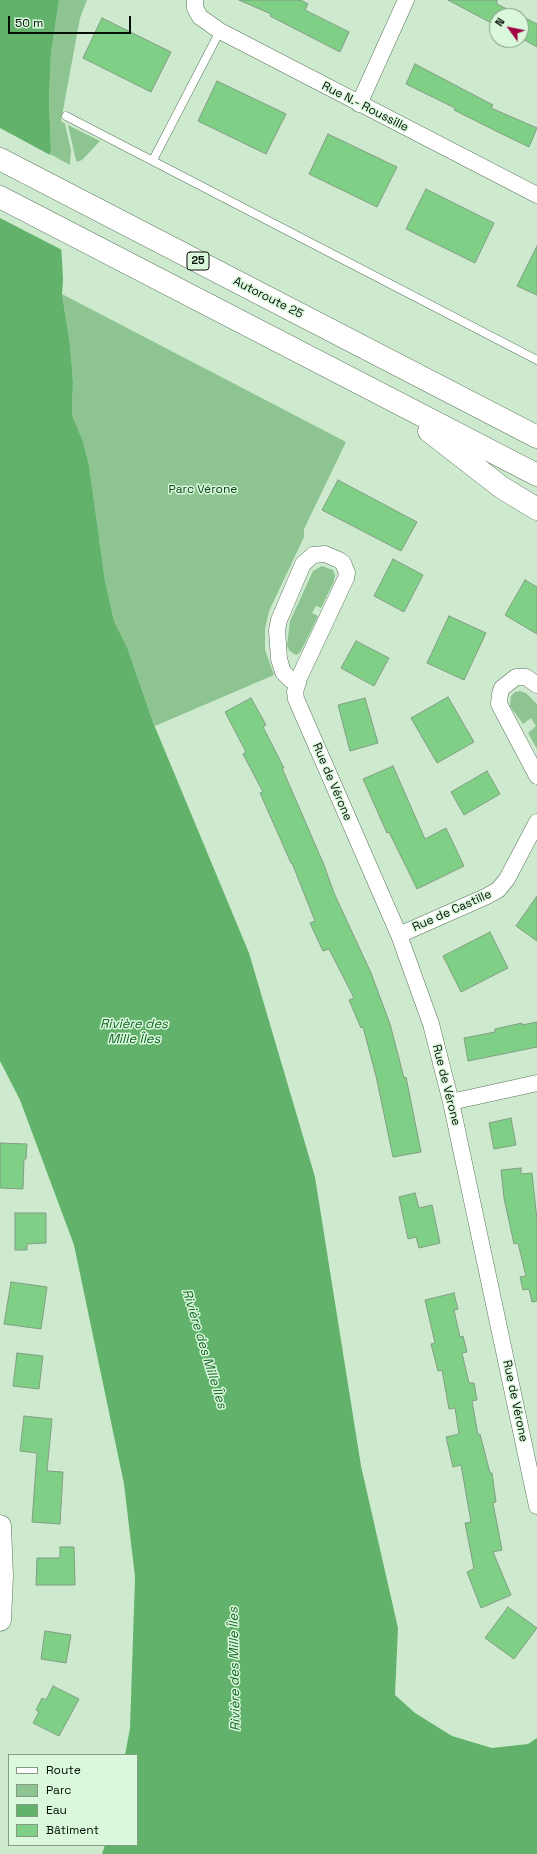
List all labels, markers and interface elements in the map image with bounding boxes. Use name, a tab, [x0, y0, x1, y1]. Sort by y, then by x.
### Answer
scale bar	[10, 8, 133, 34]
north arrow	[489, 8, 529, 48]
text: 50 m	[15, 15, 43, 31]
text: N	[492, 15, 508, 29]
street label: Rue N.- Roussille	[319, 79, 411, 135]
road number: 25	[187, 252, 209, 270]
street label: Autoroute 25	[231, 274, 305, 322]
park label: Parc Vérone	[169, 483, 237, 497]
street label: Rue de Vérone	[309, 741, 355, 823]
street label: Rue de Castille	[410, 887, 494, 935]
water label: Rivière des Mille Îles	[100, 1016, 168, 1047]
street label: Rue de Vérone	[429, 1043, 463, 1127]
water label: Rivière des Mille Îles	[178, 1287, 230, 1411]
street label: Rue de Vérone	[499, 1359, 531, 1443]
water label: Rivière des Mille Îles	[226, 1607, 244, 1731]
legend	[8, 1754, 138, 1846]
text: Route	[46, 1762, 81, 1778]
text: Parc	[46, 1782, 71, 1798]
text: Eau	[46, 1802, 67, 1818]
text: Bâtiment	[46, 1822, 99, 1838]

